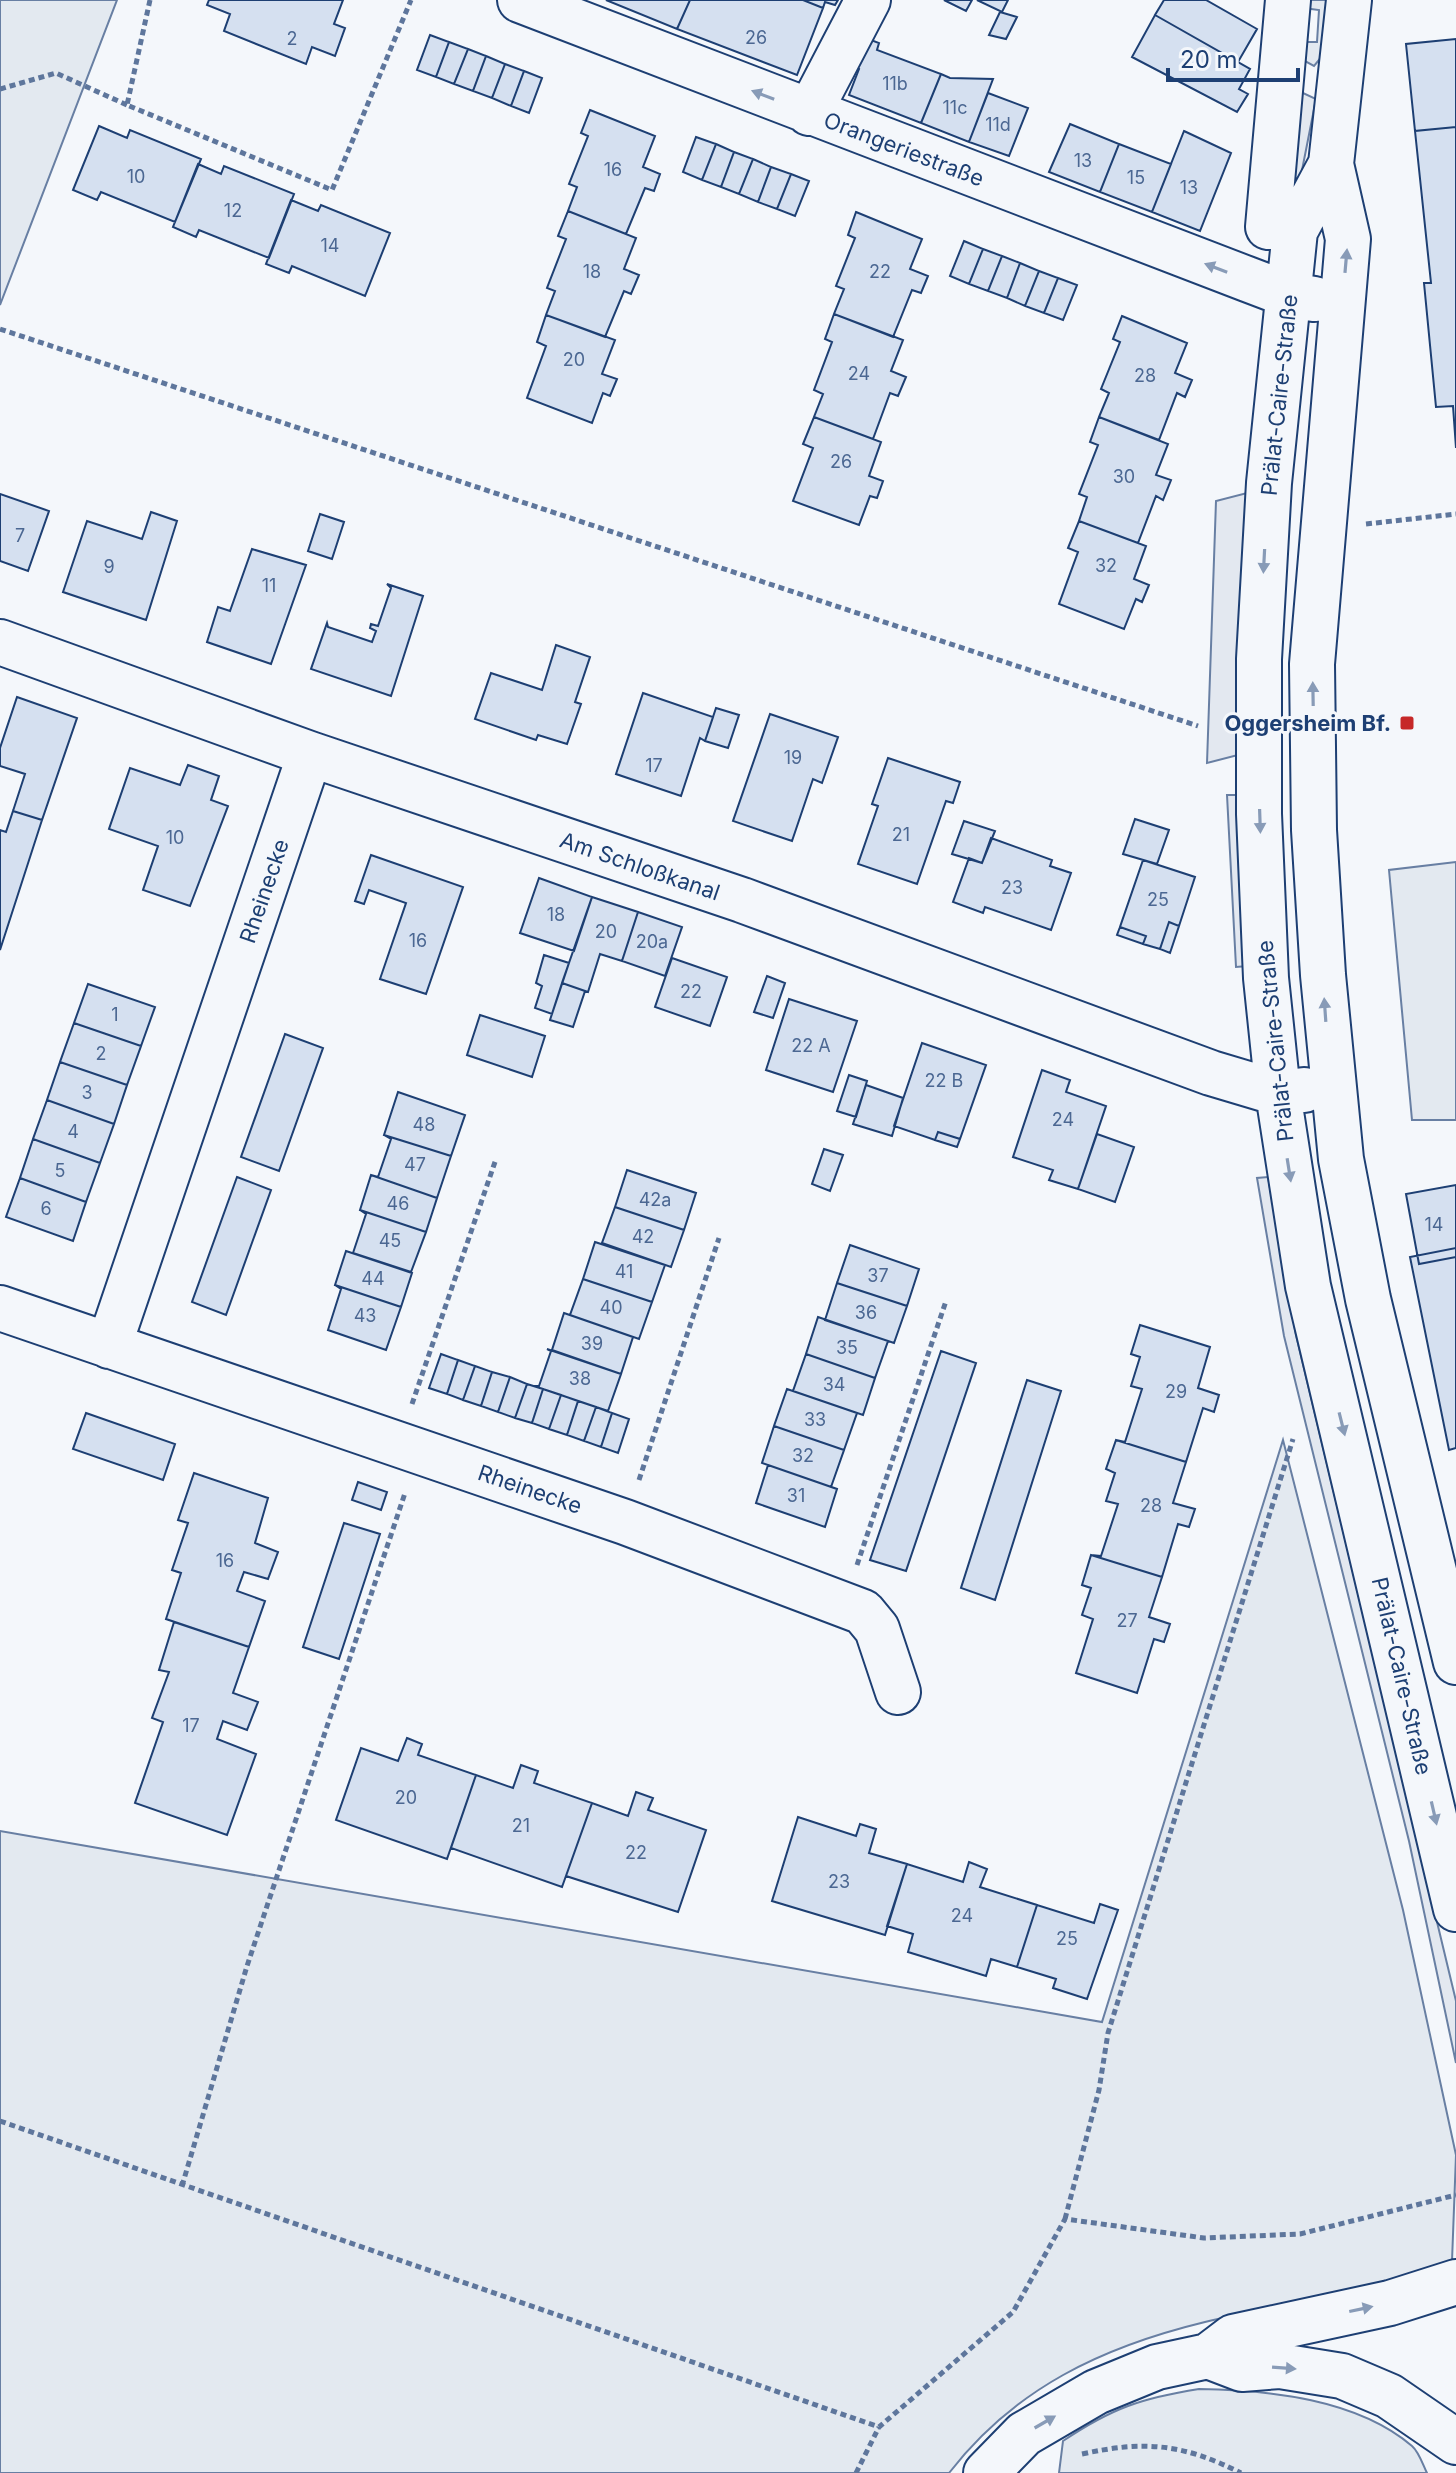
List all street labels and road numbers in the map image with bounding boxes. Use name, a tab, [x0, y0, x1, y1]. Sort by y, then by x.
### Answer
street label: Orangeriestraße	[820, 107, 988, 191]
street label: Prälat-Caire-Straße	[1256, 293, 1302, 497]
street label: Am Schloßkanal	[557, 826, 723, 906]
street label: Rheinecke	[234, 836, 294, 946]
street label: Prälat-Caire-Straße	[1252, 939, 1298, 1143]
street label: Rheinecke	[475, 1459, 585, 1519]
street label: Prälat-Caire-Straße	[1367, 1575, 1437, 1777]

